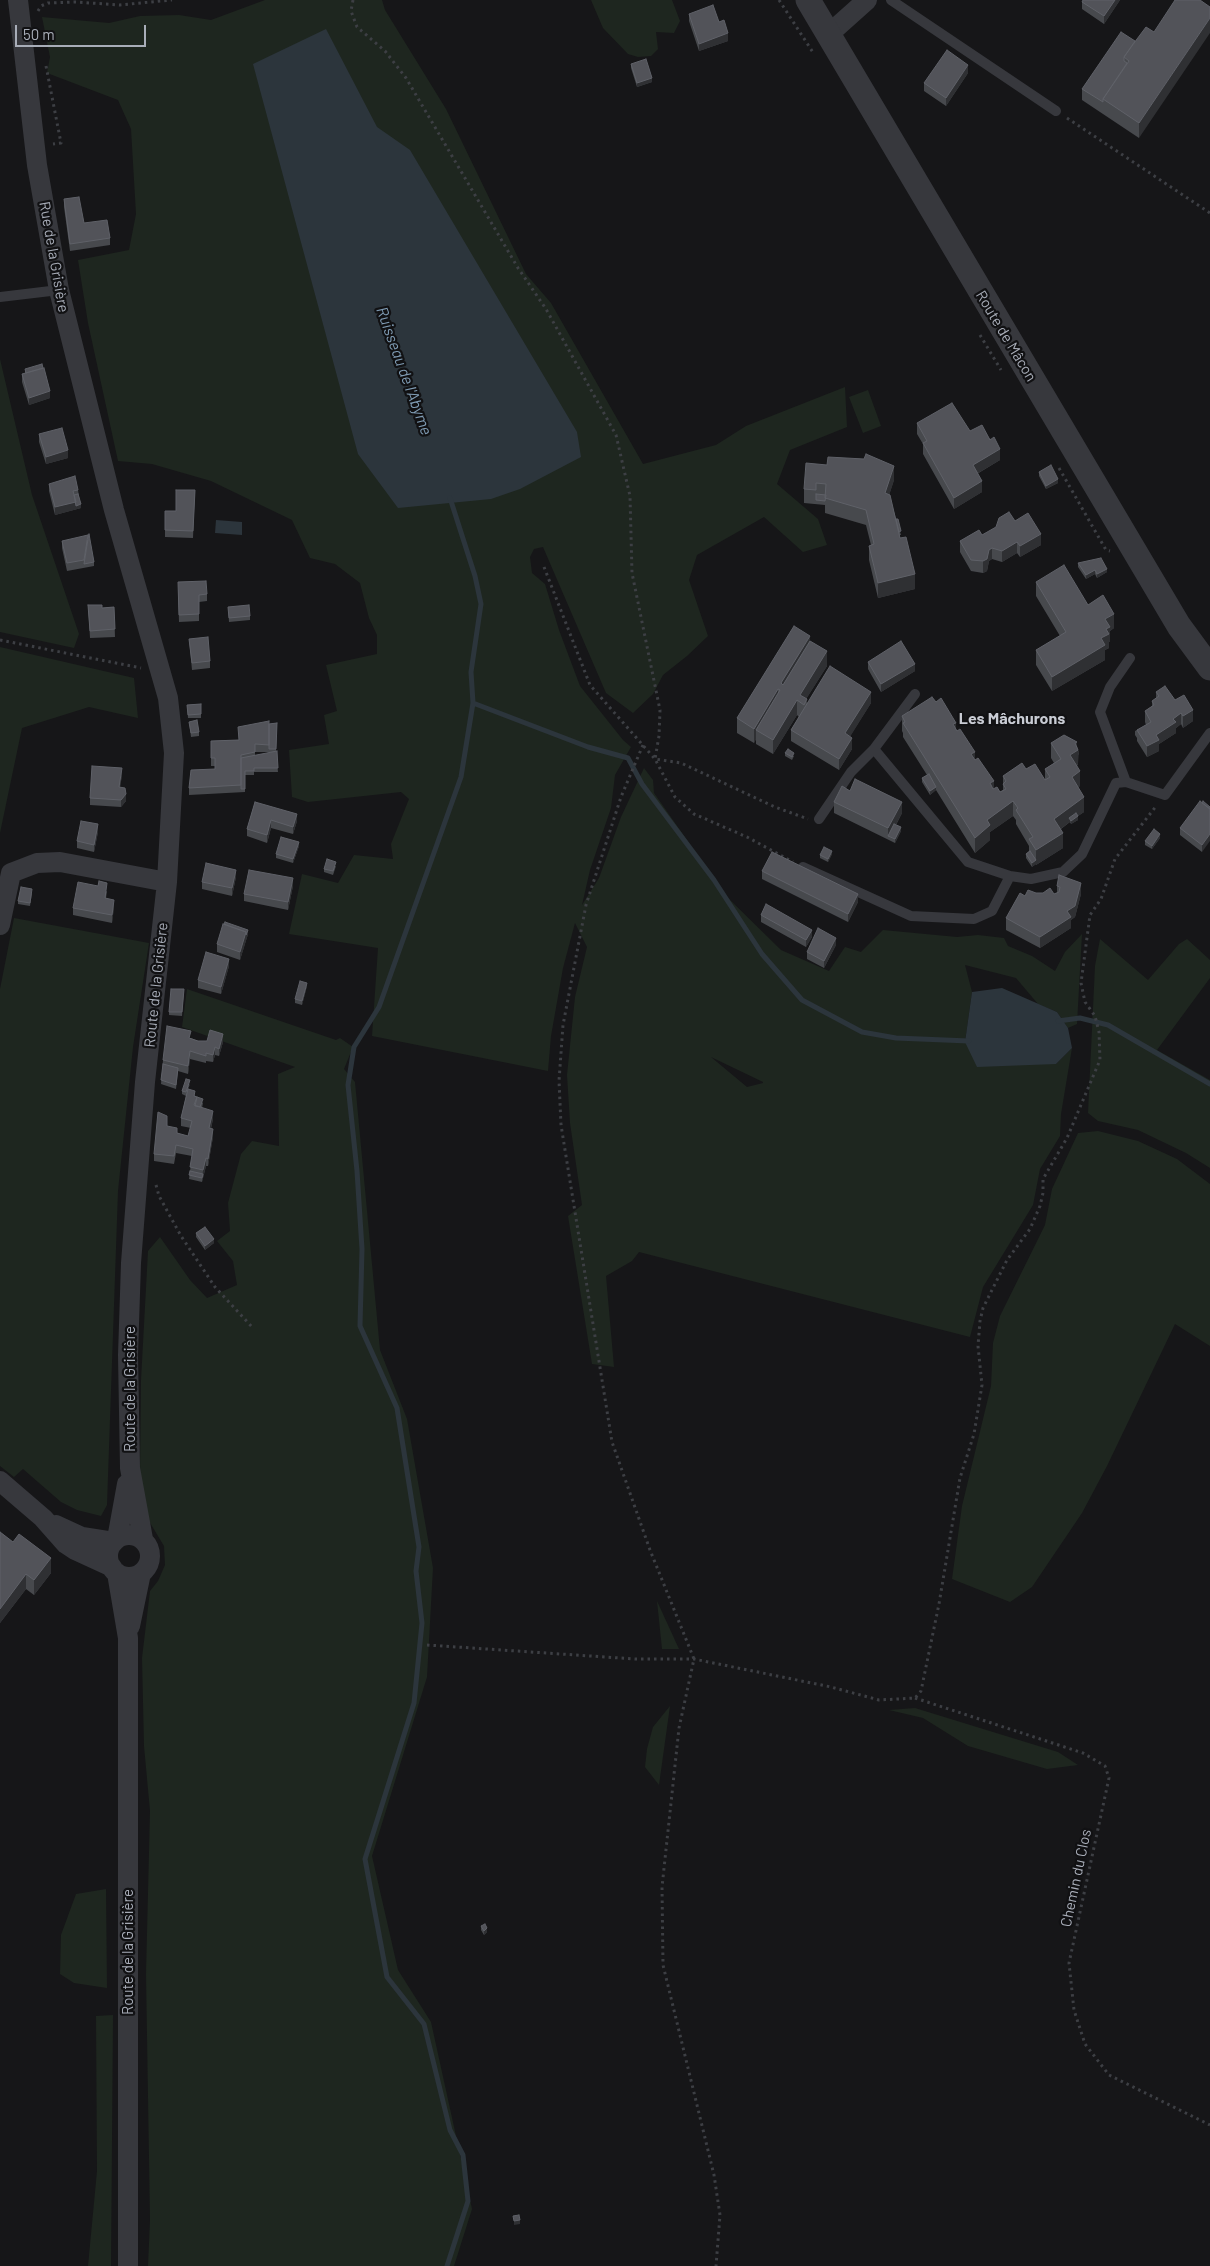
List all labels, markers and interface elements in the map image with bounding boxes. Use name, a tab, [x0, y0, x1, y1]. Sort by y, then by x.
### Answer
scale bar	[18, 15, 149, 47]
text: 50 m	[23, 25, 55, 43]
street label: Rue de la Grisière	[35, 200, 73, 314]
street label: Route de Mâcon	[972, 287, 1040, 385]
water label: Ruisseau de l'Abyme	[372, 304, 436, 438]
district label: Les Mâchurons	[959, 709, 1065, 729]
street label: Route de la Grisière	[140, 922, 172, 1048]
street label: Route de la Grisière	[121, 1326, 139, 1452]
street label: Chemin du Clos	[1057, 1827, 1095, 1929]
street label: Route de la Grisière	[119, 1889, 137, 2015]

